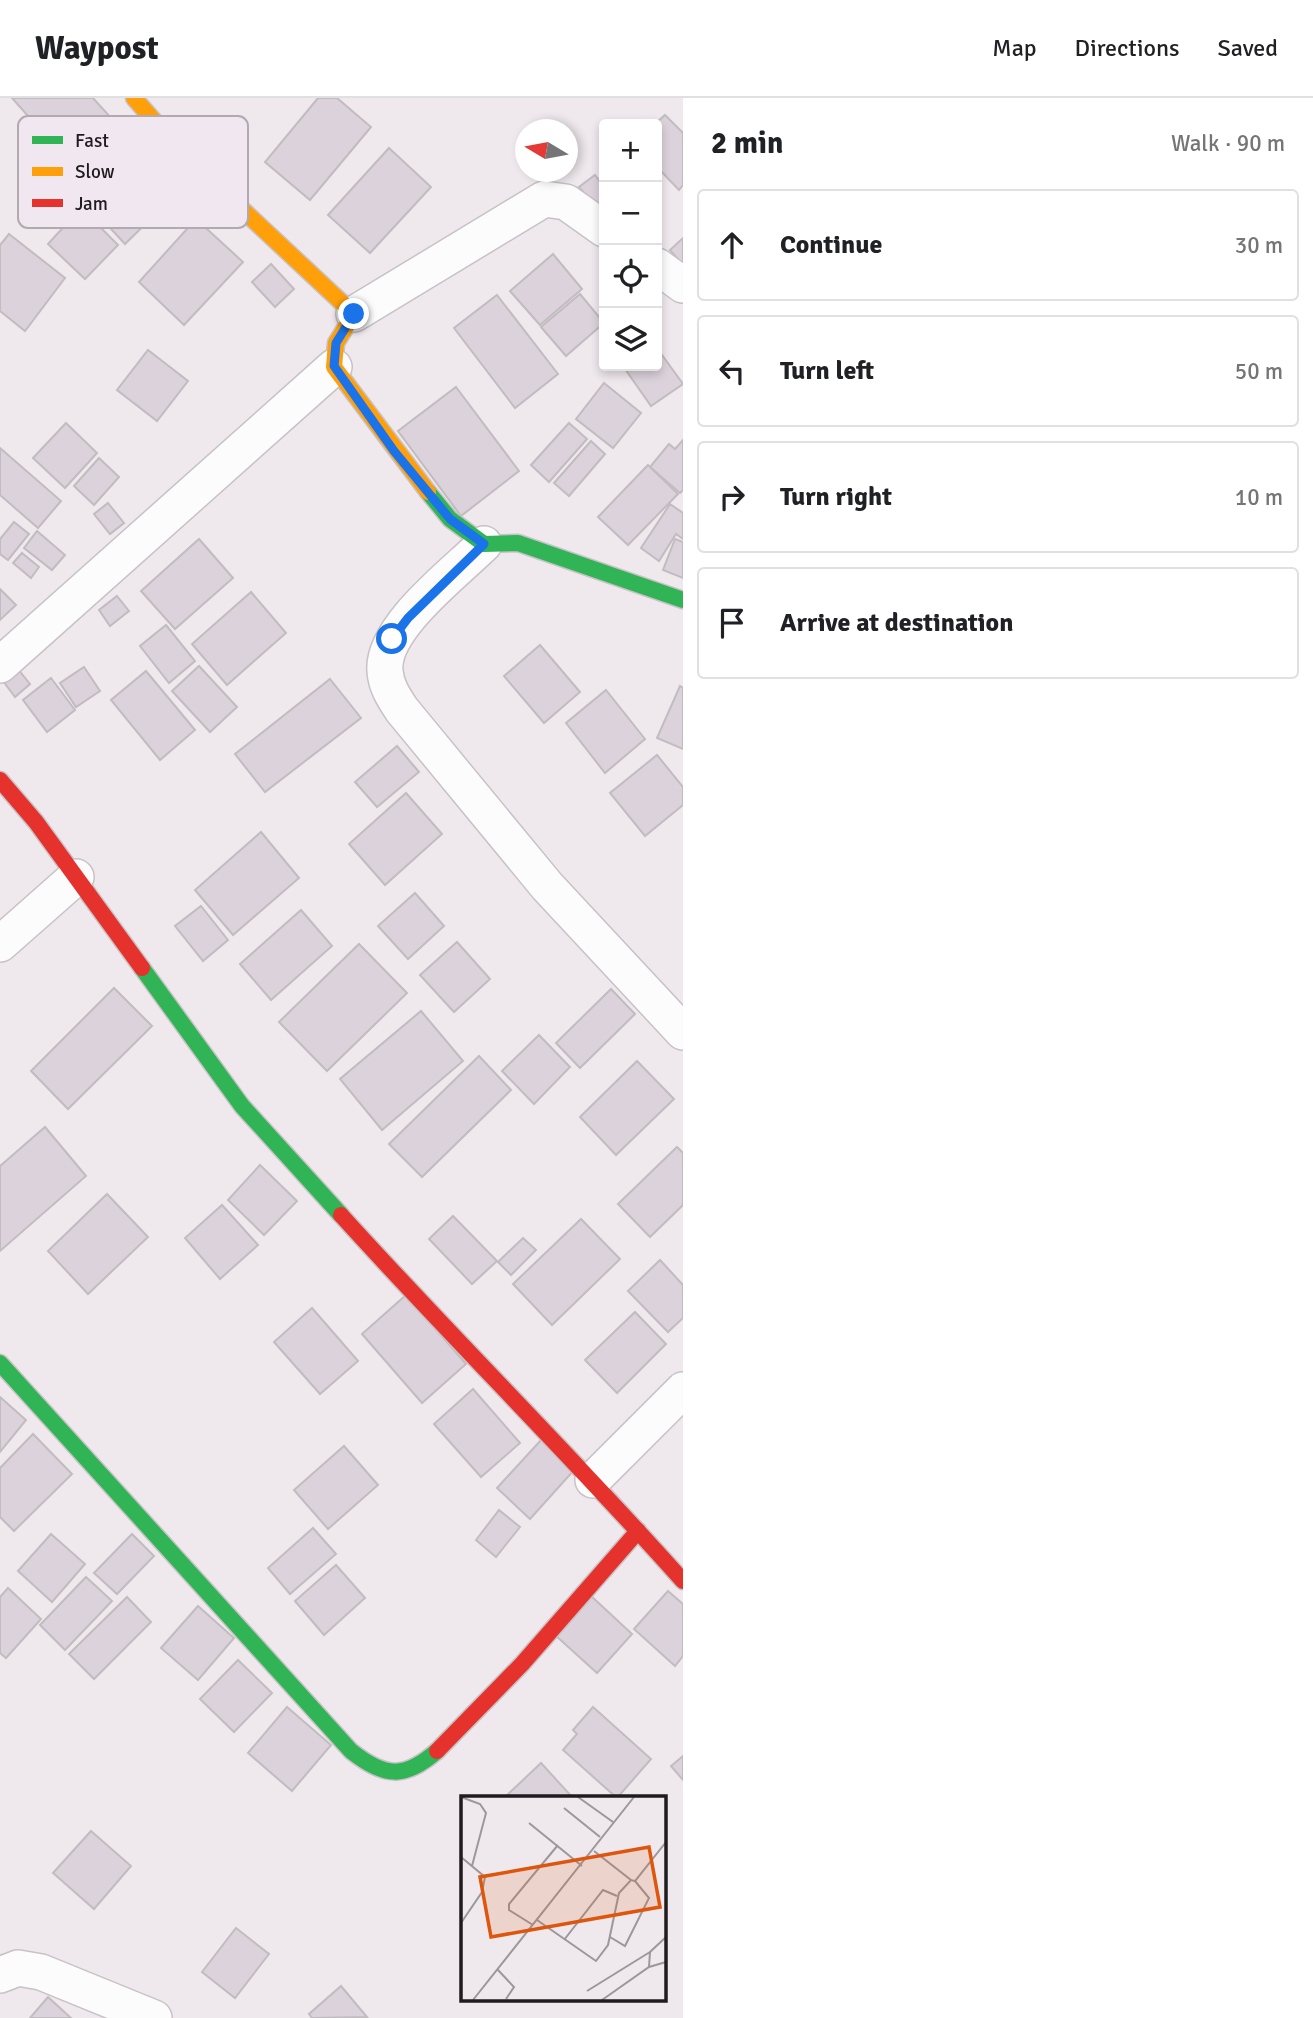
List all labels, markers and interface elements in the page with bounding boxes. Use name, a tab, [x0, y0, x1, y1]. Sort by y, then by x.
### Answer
text: Waypost	[35, 28, 159, 69]
text: Map	[992, 33, 1037, 63]
text: Directions	[1075, 33, 1180, 63]
text: Saved	[1218, 33, 1278, 63]
legend	[18, 116, 248, 228]
north arrow	[515, 119, 578, 182]
map controls	[599, 119, 662, 371]
button: +	[599, 119, 662, 182]
text: 2 min	[711, 125, 783, 162]
text: Fast	[75, 129, 109, 153]
text: Walk · 90 m	[1171, 129, 1285, 158]
text: Slow	[75, 160, 115, 184]
button: −	[599, 182, 662, 245]
text: Jam	[75, 192, 108, 216]
icon: ahead	[713, 226, 751, 264]
text: Continue	[780, 229, 882, 261]
text: 30 m	[1235, 231, 1283, 260]
button: locate	[599, 245, 662, 308]
route end	[338, 298, 369, 329]
button: layers	[599, 308, 662, 371]
icon: left	[713, 352, 751, 390]
text: Turn left	[780, 355, 874, 387]
text: 50 m	[1235, 357, 1283, 386]
icon: right	[713, 478, 751, 516]
text: Turn right	[780, 481, 892, 513]
text: 10 m	[1235, 483, 1283, 512]
icon: arrive	[713, 604, 751, 642]
text: Arrive at destination	[780, 607, 1013, 639]
route start	[376, 623, 407, 654]
inset map	[461, 1796, 666, 2000]

